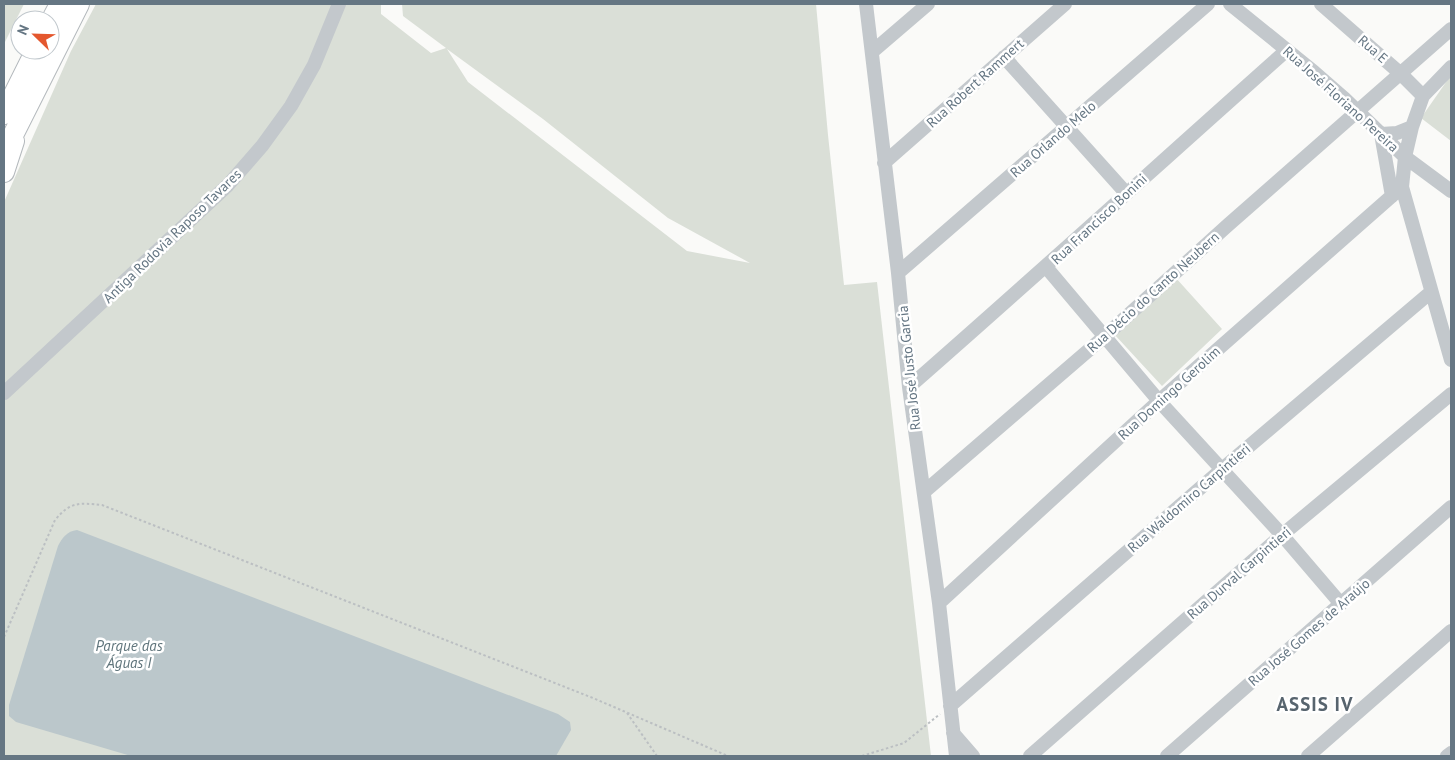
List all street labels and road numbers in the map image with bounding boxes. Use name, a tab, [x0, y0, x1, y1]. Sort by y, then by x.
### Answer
street label: Rua E	[1354, 31, 1392, 67]
street label: Rua Robert Rammert	[923, 34, 1028, 131]
street label: Rua José Floriano Pereira	[1279, 42, 1403, 156]
street label: Rua Orlando Melo	[1006, 97, 1100, 181]
street label: Antiga Rodovia Raposo Tavares	[99, 165, 245, 307]
street label: Rua Francisco Bonini	[1047, 170, 1151, 268]
street label: Rua Décio do Canto Neubern	[1083, 228, 1223, 356]
street label: Rua José Justo Garcia	[893, 305, 925, 431]
street label: Rua Domingo Gerolim	[1114, 342, 1224, 444]
street label: Rua Waldomiro Carpintieri	[1124, 440, 1254, 556]
street label: Rua Durval Carpintieri	[1183, 523, 1295, 623]
street label: Rua José Gomes de Araújo	[1244, 574, 1374, 690]

